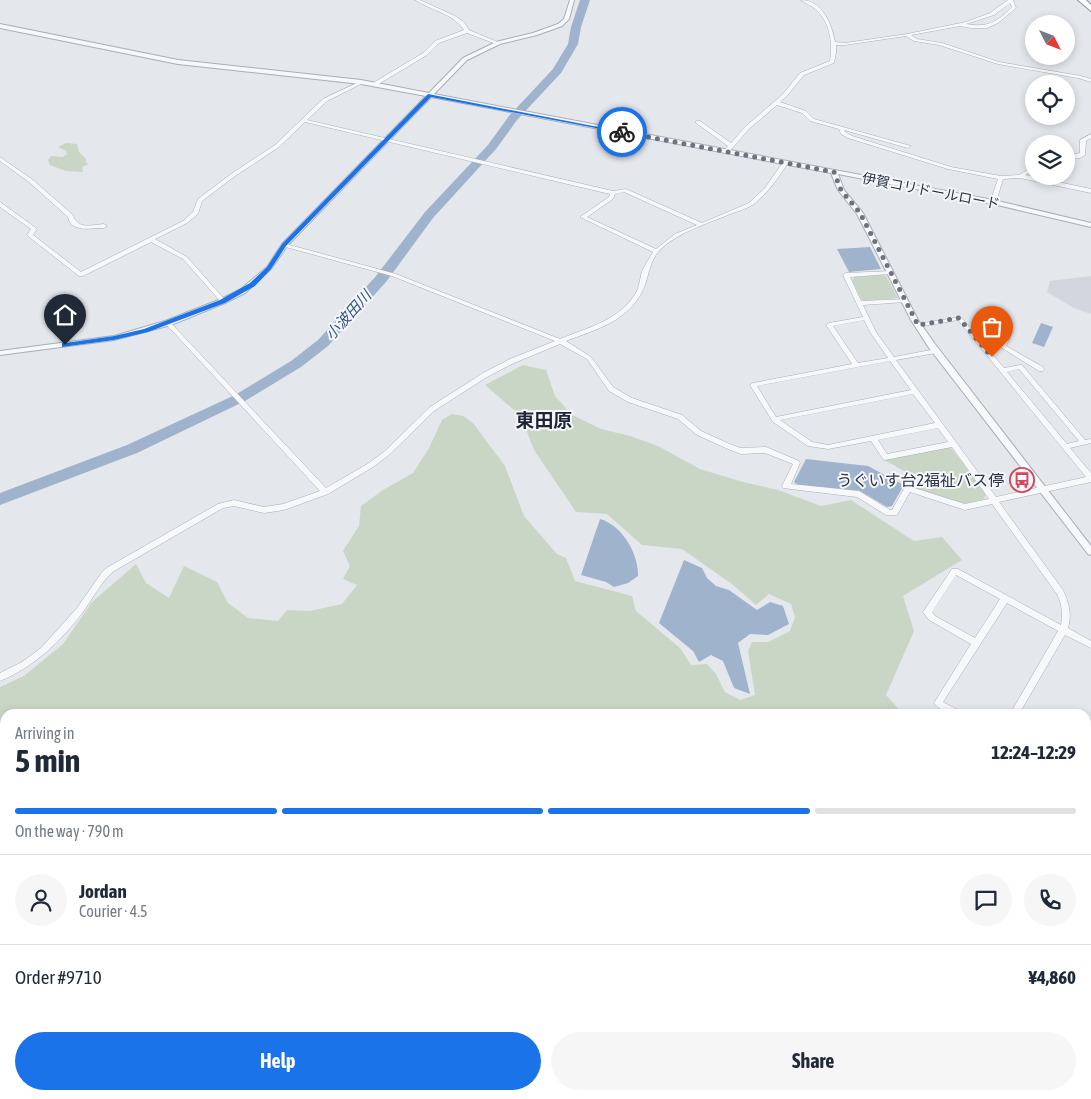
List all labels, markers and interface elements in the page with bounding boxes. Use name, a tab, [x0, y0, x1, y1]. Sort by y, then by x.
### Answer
north arrow	[1025, 15, 1075, 65]
map controls	[1025, 15, 1075, 185]
button: locate	[1025, 75, 1075, 125]
courier	[597, 107, 647, 157]
icon: bike	[608, 118, 636, 146]
button: layers	[1025, 135, 1075, 185]
street label: 伊賀コリドールロード	[861, 170, 1001, 212]
water label: 小波田川	[322, 286, 376, 343]
pin	[44, 294, 86, 345]
icon: home	[51, 301, 79, 329]
pin	[971, 306, 1013, 357]
icon: bag	[978, 313, 1006, 341]
district label: 東田原	[515, 409, 573, 431]
bus stop icon: うぐいす台2福祉バス停	[1009, 467, 1035, 493]
place label: うぐいす台2福祉バス停	[836, 471, 1004, 489]
text: Arriving in	[15, 724, 75, 742]
text: 12:24–12:29	[991, 741, 1076, 763]
text: 5 min	[15, 742, 80, 779]
text: On the way · 790 m	[15, 822, 124, 840]
button: person	[15, 874, 67, 926]
button: chat	[960, 874, 1012, 926]
button: phone	[1024, 874, 1076, 926]
text: Jordan	[79, 880, 127, 902]
text: Courier · 4.5	[79, 902, 148, 920]
text: Order #9710	[15, 966, 102, 988]
text: ¥4,860	[1028, 966, 1076, 988]
button: Help	[15, 1032, 541, 1090]
button: Share	[551, 1032, 1076, 1090]

